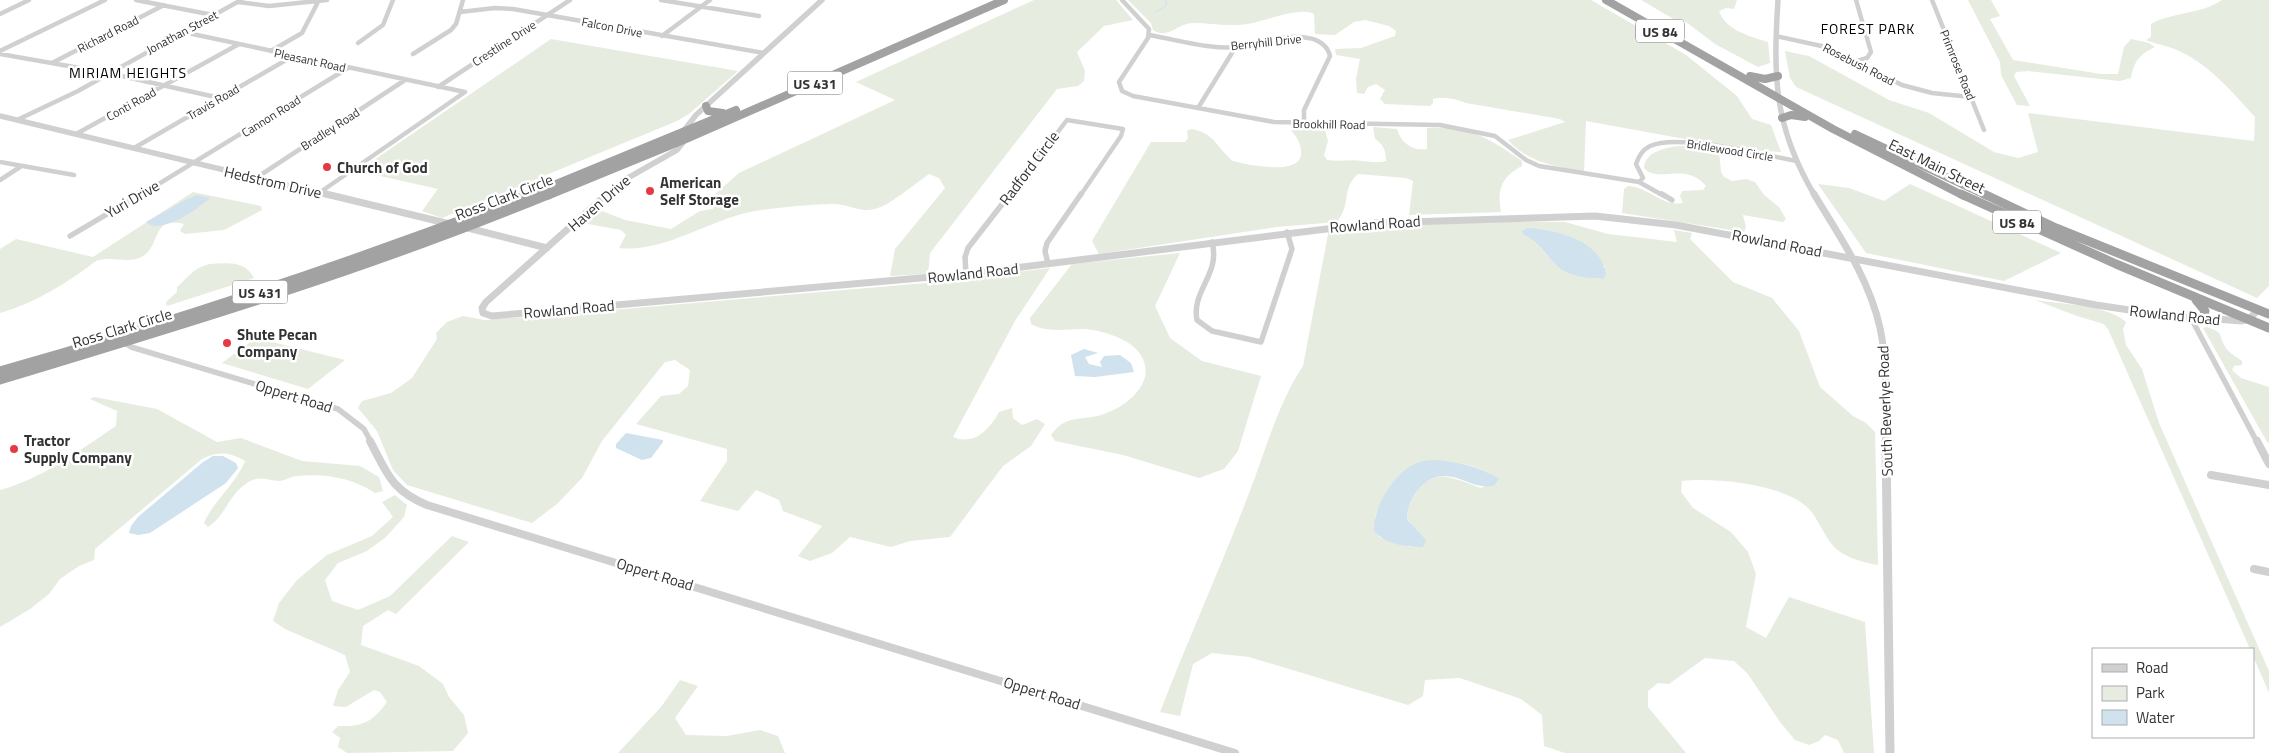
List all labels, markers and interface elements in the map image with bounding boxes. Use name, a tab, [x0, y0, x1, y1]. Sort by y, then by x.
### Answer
street label: Jonathan Street	[143, 5, 222, 59]
street label: Richard Road	[74, 10, 142, 58]
street label: Falcon Drive	[580, 12, 644, 42]
street label: Crestline Drive	[468, 15, 540, 71]
district label: FOREST PARK	[1821, 18, 1915, 39]
road number: US 84	[1636, 20, 1684, 42]
street label: Primrose Road	[1935, 27, 1981, 103]
street label: Berryhill Drive	[1230, 29, 1302, 55]
street label: Rosebush Road	[1820, 38, 1898, 90]
street label: Pleasant Road	[272, 43, 348, 77]
district label: MIRIAM HEIGHTS	[69, 62, 187, 83]
road number: US 431	[788, 72, 842, 95]
street label: Travis Road	[183, 79, 243, 125]
street label: Conti Road	[103, 82, 159, 126]
street label: Cannon Road	[238, 90, 304, 142]
street label: Bradley Road	[297, 103, 363, 155]
street label: Brookhill Road	[1292, 114, 1366, 134]
street label: Radford Circle	[993, 126, 1065, 210]
street label: East Main Street	[1885, 133, 1990, 200]
street label: Bridlewood Circle	[1685, 134, 1775, 166]
place label: Church of God	[337, 156, 428, 179]
street label: Hedstrom Drive	[222, 160, 324, 204]
marker: Church of God	[321, 161, 333, 173]
street label: Ross Clark Circle	[452, 168, 556, 226]
street label: Haven Drive	[563, 169, 635, 237]
place label: American Self Storage	[660, 171, 739, 211]
street label: Yuri Drive	[100, 174, 164, 224]
marker: American Self Storage	[644, 185, 656, 197]
street label: Rowland Road	[1329, 209, 1421, 239]
road number: US 84	[1993, 210, 2041, 233]
street label: Rowland Road	[1730, 223, 1824, 263]
street label: Rowland Road	[926, 257, 1020, 289]
road number: US 431	[232, 280, 288, 304]
street label: Rowland Road	[523, 294, 615, 324]
street label: Rowland Road	[2128, 299, 2222, 331]
street label: Ross Clark Circle	[69, 302, 175, 354]
place label: Shute Pecan Company	[237, 323, 317, 363]
marker: Shute Pecan Company	[221, 337, 233, 349]
street label: South Beverlye Road	[1871, 345, 1899, 477]
street label: Oppert Road	[253, 373, 335, 419]
place label: Tractor Supply Company	[24, 429, 132, 469]
marker: Tractor Supply Company	[8, 443, 20, 455]
street label: Oppert Road	[614, 551, 696, 597]
legend	[2092, 648, 2254, 738]
text: Road	[2136, 656, 2168, 679]
street label: Oppert Road	[1001, 670, 1083, 716]
text: Park	[2136, 681, 2165, 704]
text: Water	[2136, 706, 2175, 729]

